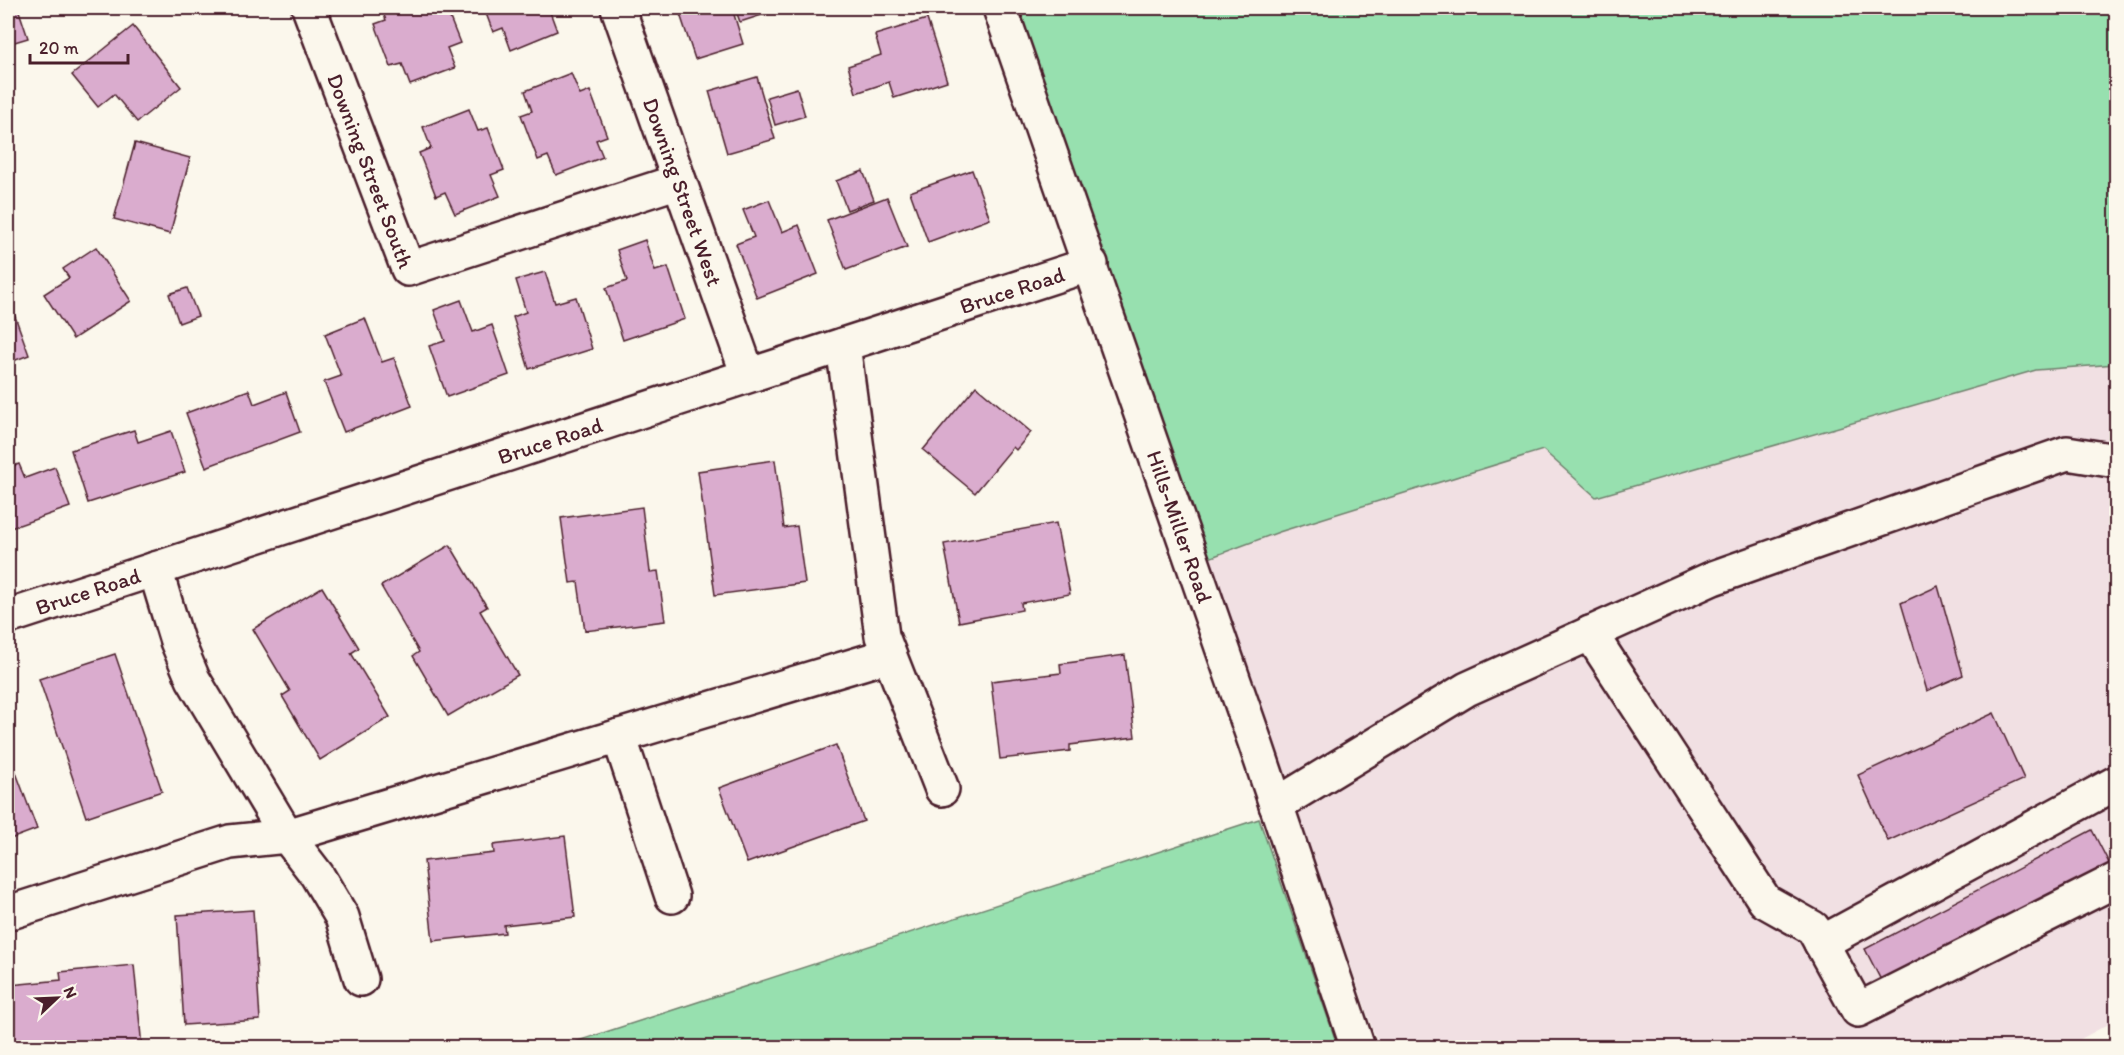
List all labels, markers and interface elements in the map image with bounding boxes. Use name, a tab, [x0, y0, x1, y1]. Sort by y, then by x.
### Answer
scale bar	[30, 27, 128, 65]
text: 20 m	[39, 37, 79, 59]
street label: Downing Street South	[321, 70, 420, 272]
street label: Downing Street West	[637, 94, 728, 290]
street label: Bruce Road	[956, 261, 1068, 320]
street label: Bruce Road	[494, 411, 606, 471]
street label: Hills-Miller Road	[1141, 447, 1219, 607]
street label: Bruce Road	[32, 562, 144, 621]
north arrow	[27, 968, 87, 1028]
text: N	[59, 984, 81, 1001]

